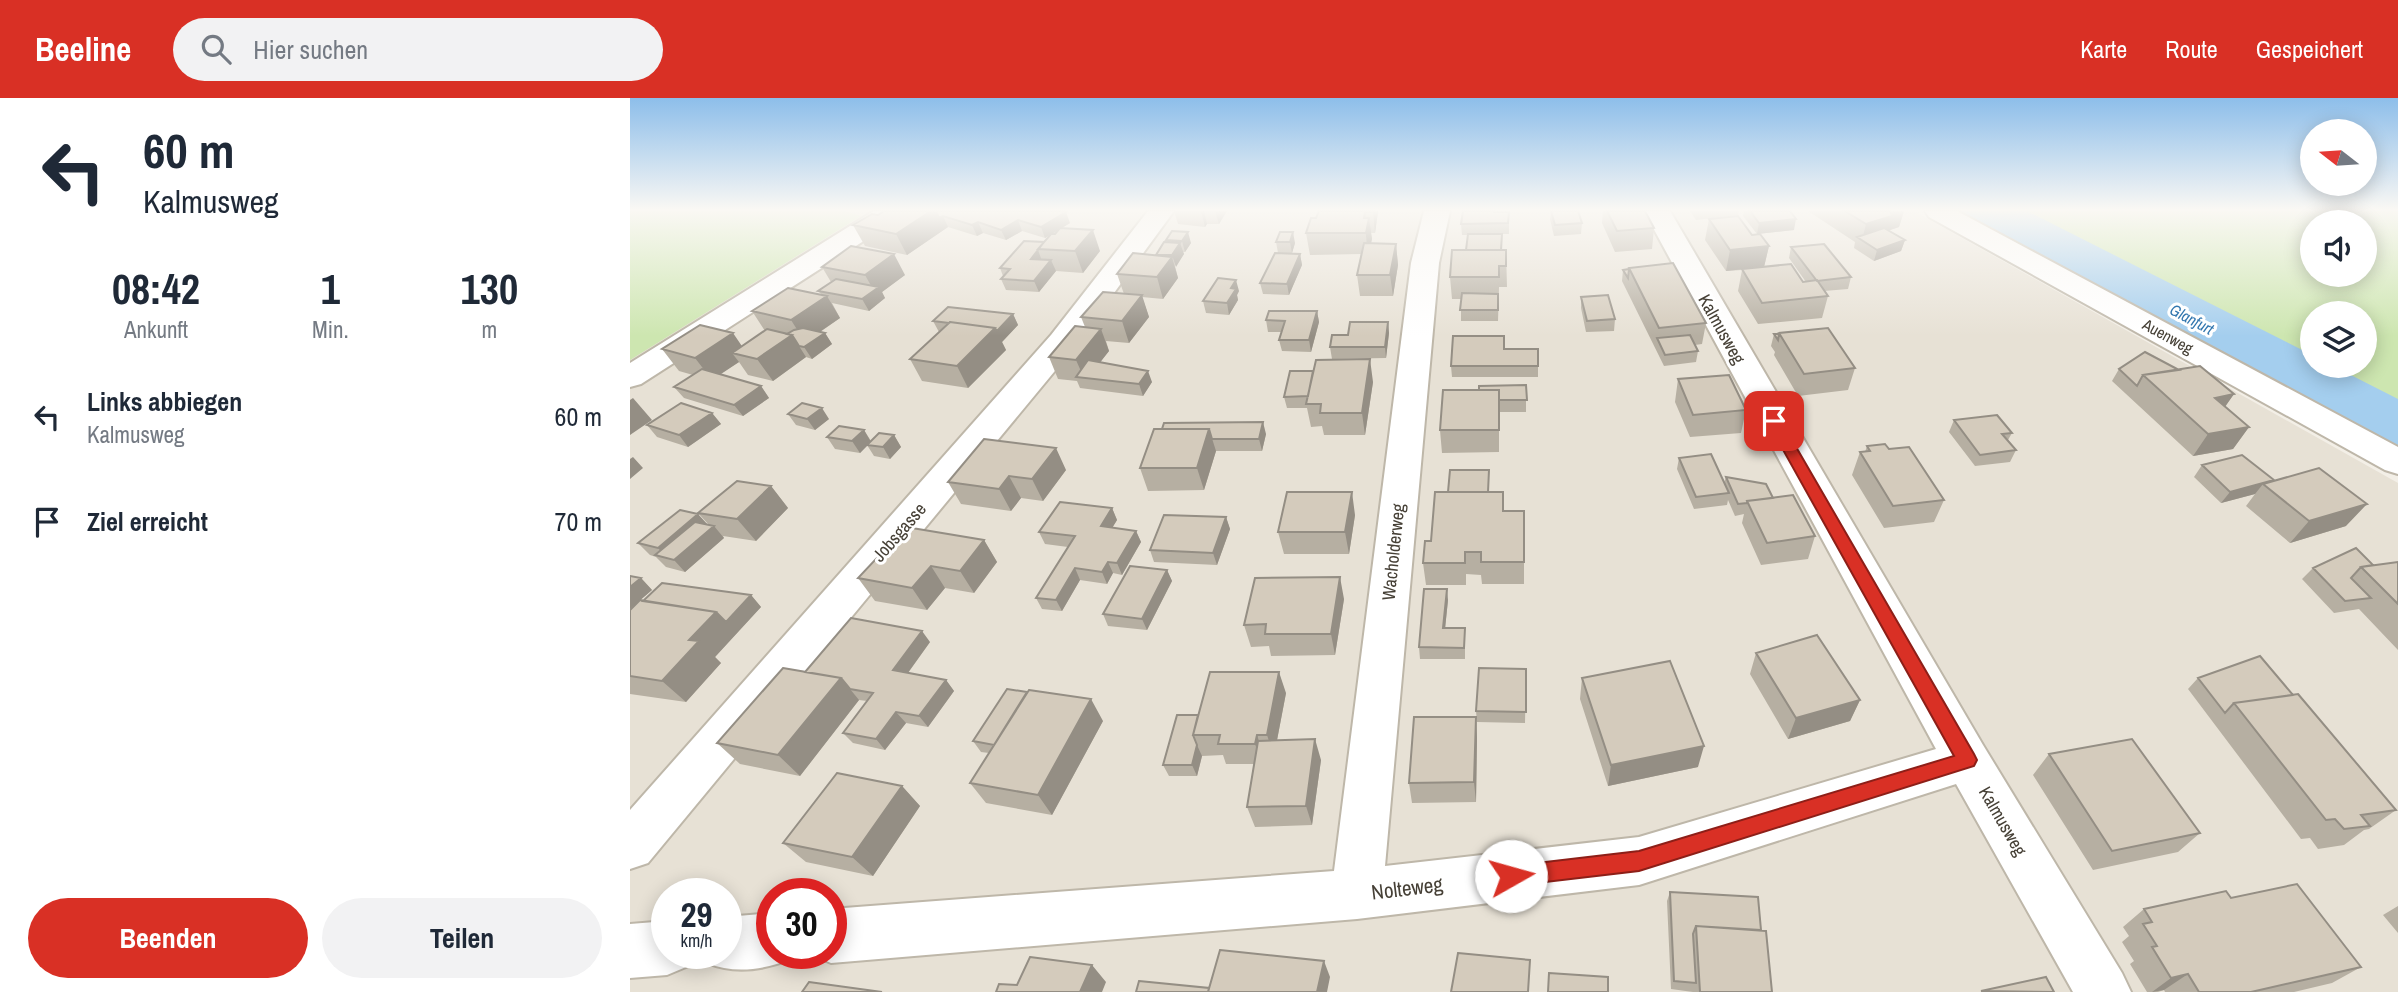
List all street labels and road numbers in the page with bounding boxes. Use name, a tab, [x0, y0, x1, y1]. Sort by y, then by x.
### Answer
street label: Kalmusweg	[1693, 290, 1752, 369]
street label: Auenweg	[2138, 313, 2198, 359]
street label: Jobsgasse	[866, 497, 932, 567]
street label: Wacholderweg	[1375, 502, 1411, 602]
street label: Kalmusweg	[1973, 782, 2033, 861]
street label: Nolteweg	[1370, 869, 1445, 907]

